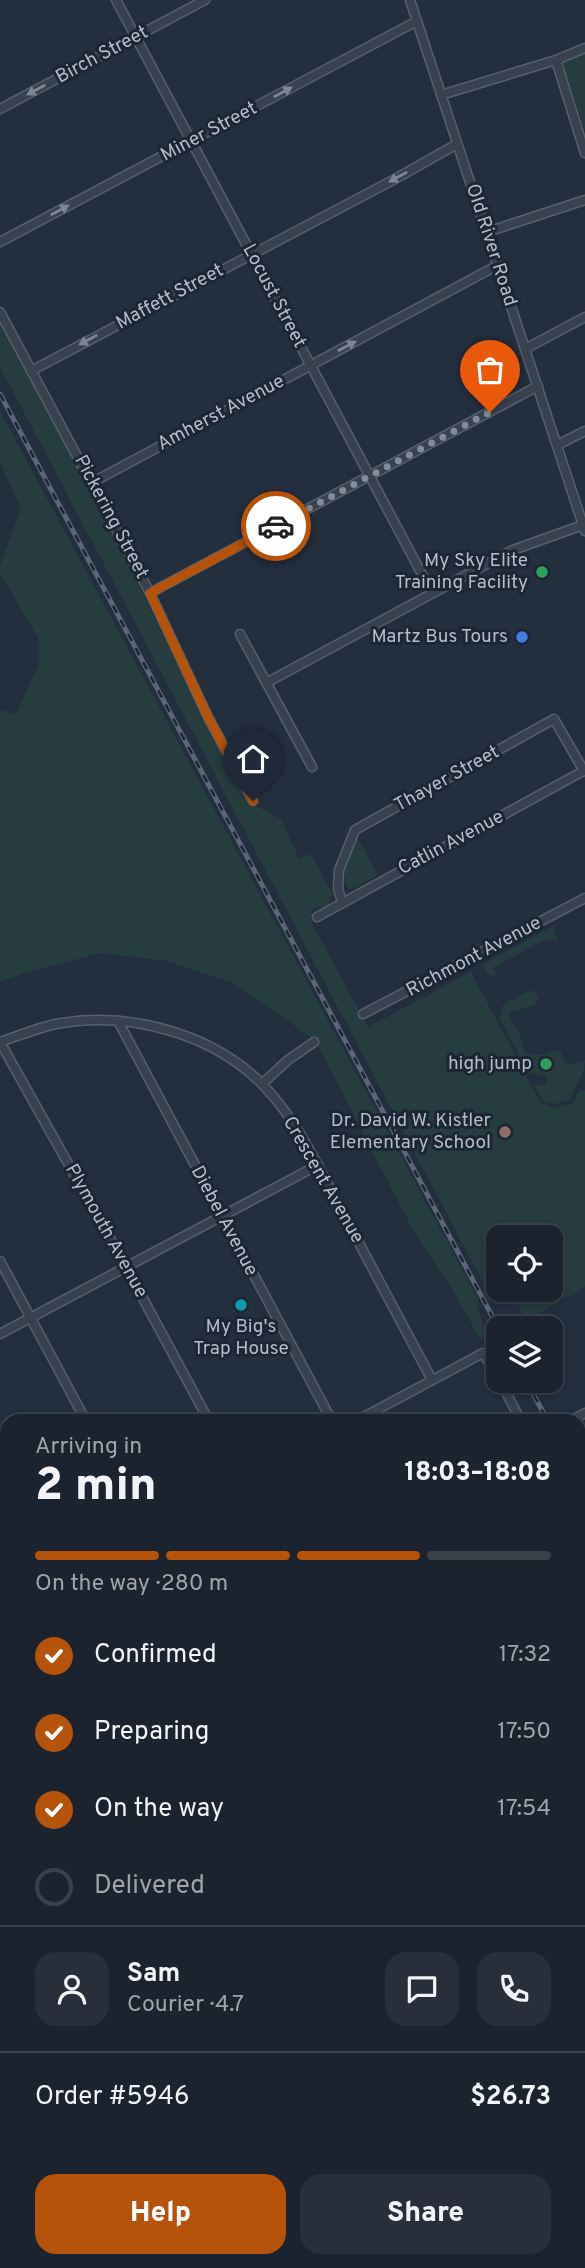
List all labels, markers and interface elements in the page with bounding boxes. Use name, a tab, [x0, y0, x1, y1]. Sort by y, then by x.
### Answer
street label: Birch Street	[52, 21, 152, 89]
one-way arrow	[26, 84, 46, 96]
one-way arrow	[273, 87, 293, 98]
street label: Miner Street	[157, 97, 261, 167]
one-way arrow	[388, 172, 408, 183]
street label: Old River Road	[460, 181, 522, 309]
one-way arrow	[51, 205, 71, 217]
street label: Locust Street	[237, 240, 311, 352]
street label: Maffett Street	[112, 259, 228, 335]
one-way arrow	[78, 335, 98, 346]
one-way arrow	[337, 340, 357, 351]
pin	[460, 340, 520, 412]
icon: bag	[471, 351, 509, 389]
street label: Amherst Avenue	[153, 369, 289, 457]
street label: Pickering Street	[68, 451, 154, 583]
courier	[241, 491, 311, 561]
icon: car	[257, 507, 295, 545]
place label: My Sky Elite Training Facility	[395, 549, 528, 595]
marker: My Sky Elite Training Facility	[534, 564, 550, 580]
place label: Martz Bus Tours	[372, 625, 508, 649]
marker: Martz Bus Tours	[514, 629, 530, 645]
pin	[223, 729, 283, 801]
icon: home	[234, 740, 272, 778]
street label: Thayer Street	[390, 740, 504, 818]
street label: Catlin Avenue	[394, 805, 508, 881]
street label: Richmont Avenue	[402, 911, 546, 1003]
place label: high jump	[448, 1052, 532, 1076]
marker: high jump	[538, 1056, 554, 1072]
place label: Dr. David W. Kistler Elementary School	[330, 1109, 492, 1155]
street label: Crescent Avenue	[277, 1112, 369, 1248]
marker: Dr. David W. Kistler Elementary School	[497, 1124, 513, 1140]
street label: Plymouth Avenue	[59, 1160, 153, 1302]
street label: Diebel Avenue	[185, 1162, 263, 1280]
map controls	[486, 1225, 563, 1393]
button: locate	[486, 1225, 563, 1302]
marker: My Big's Trap House	[233, 1297, 249, 1313]
place label: My Big's Trap House	[193, 1315, 289, 1361]
button: layers	[486, 1316, 563, 1393]
text: Arriving in	[35, 1433, 142, 1462]
text: 18:03–18:08	[404, 1457, 551, 1490]
text: 2 min	[35, 1458, 157, 1517]
text: On the way · 280 m	[35, 1570, 228, 1599]
icon: check	[35, 1637, 73, 1675]
text: Confirmed	[94, 1639, 217, 1672]
text: 17:32	[499, 1641, 551, 1670]
icon: check	[35, 1714, 73, 1752]
text: Preparing	[94, 1716, 209, 1749]
text: 17:50	[497, 1718, 551, 1747]
icon: check	[35, 1791, 73, 1829]
text: On the way	[94, 1793, 224, 1826]
text: 17:54	[497, 1795, 551, 1824]
text: Delivered	[94, 1870, 205, 1903]
button: person	[35, 1952, 109, 2026]
button: chat	[385, 1952, 459, 2026]
button: phone	[477, 1952, 551, 2026]
text: Sam	[127, 1958, 180, 1991]
text: Courier · 4.7	[127, 1991, 244, 2020]
text: Order #5946	[35, 2081, 189, 2114]
text: $26.73	[470, 2081, 551, 2114]
button: Help	[35, 2174, 286, 2254]
button: Share	[300, 2174, 551, 2254]

